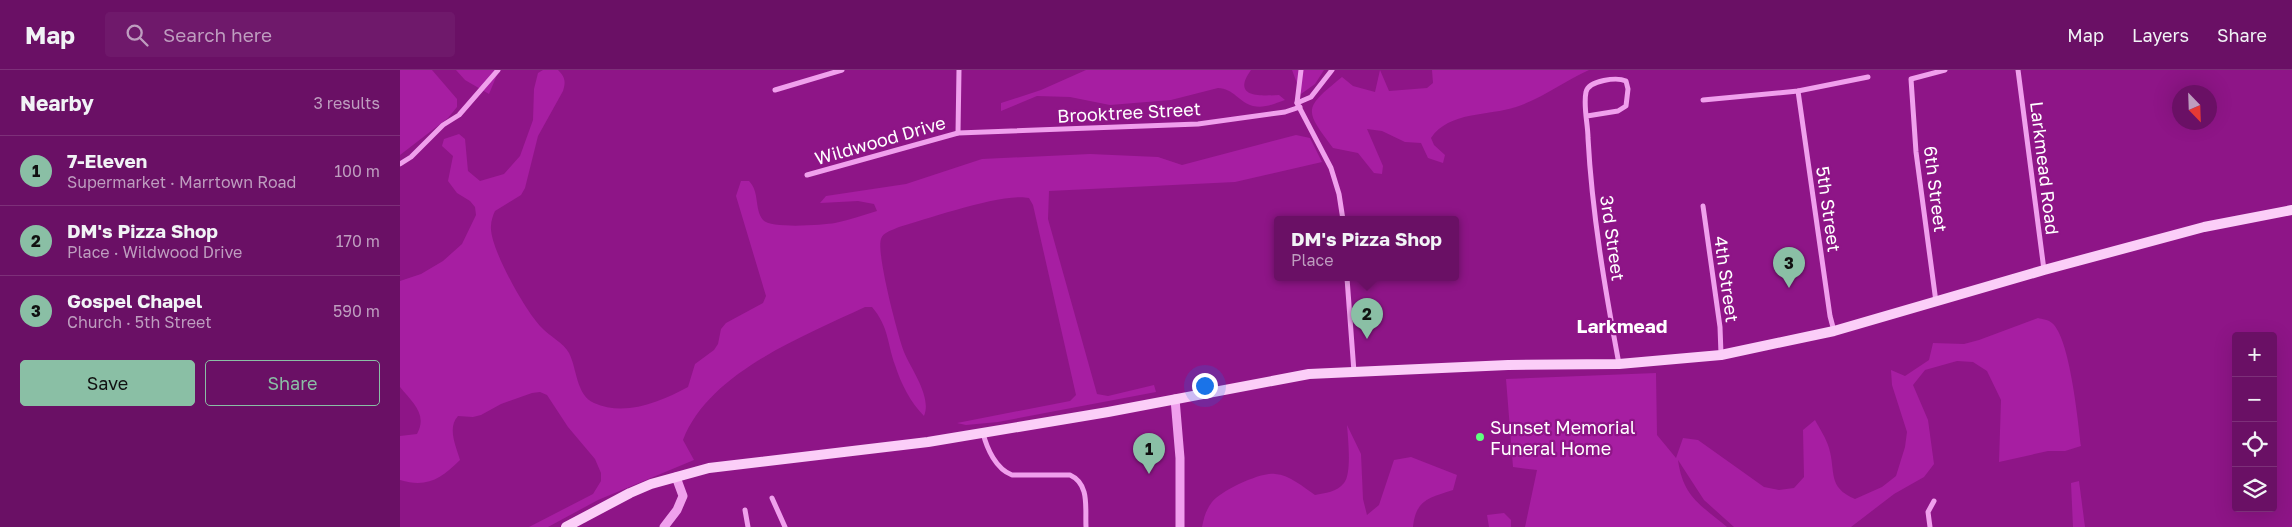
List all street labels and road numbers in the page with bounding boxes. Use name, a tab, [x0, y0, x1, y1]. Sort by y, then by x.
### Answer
street label: Brooktree Street	[1057, 97, 1201, 127]
street label: Larkmead Road	[2026, 100, 2064, 236]
street label: Wildwood Drive	[812, 111, 948, 169]
street label: 6th Street	[1920, 145, 1952, 233]
street label: 5th Street	[1812, 165, 1846, 253]
street label: 3rd Street	[1596, 194, 1630, 282]
street label: 4th Street	[1710, 234, 1744, 324]

